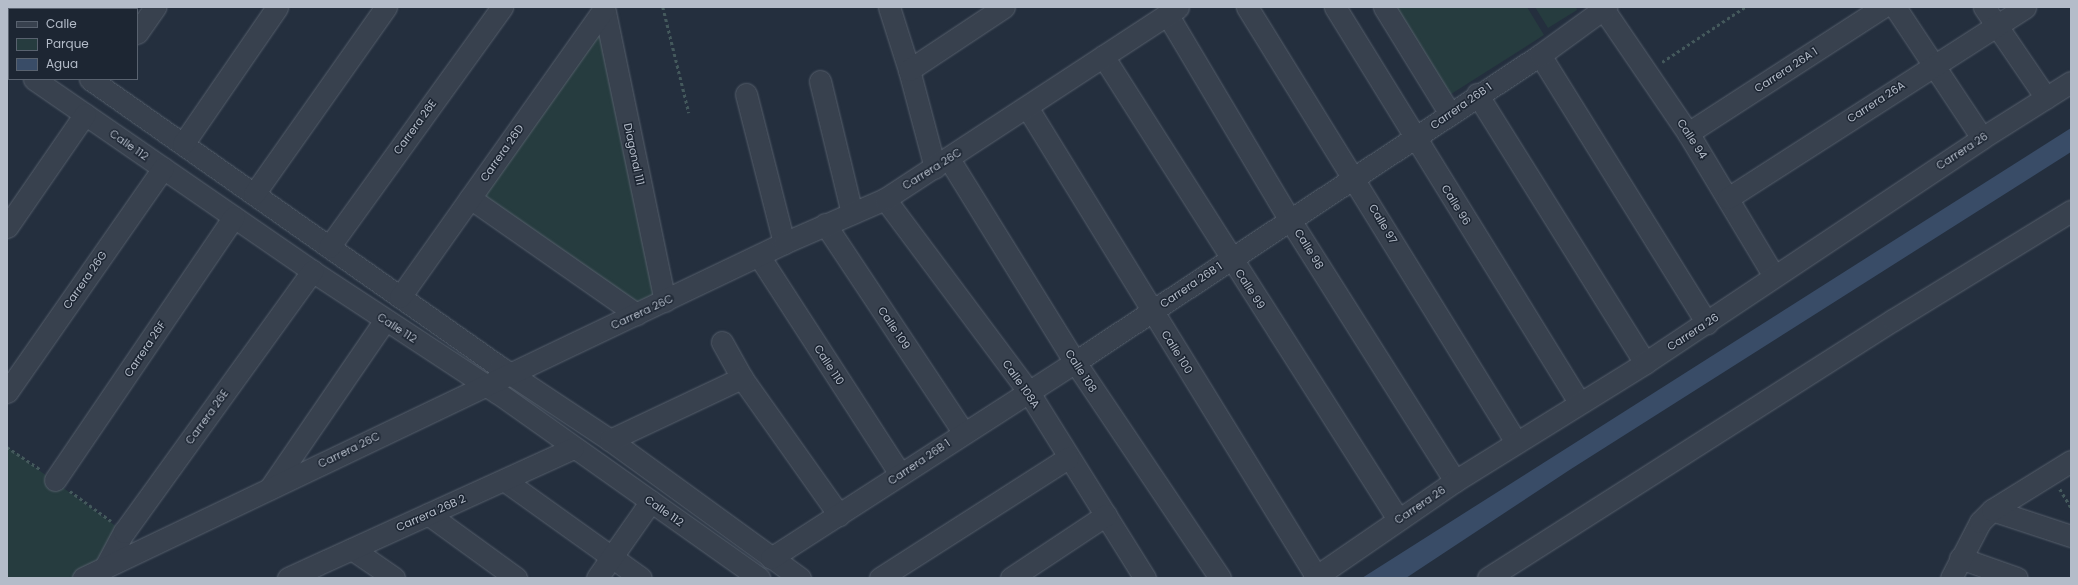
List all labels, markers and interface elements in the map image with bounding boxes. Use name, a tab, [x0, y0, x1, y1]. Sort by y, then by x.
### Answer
legend	[8, 8, 138, 80]
text: Calle	[46, 15, 77, 32]
text: Parque	[46, 35, 89, 52]
street label: Carrera 26A 1	[1752, 45, 1820, 95]
text: Agua	[46, 55, 78, 72]
street label: Carrera 26A	[1845, 78, 1907, 126]
street label: Carrera 26B 1	[1428, 80, 1494, 132]
street label: Carrera 26E	[391, 97, 439, 157]
street label: Calle 94	[1674, 117, 1710, 161]
street label: Carrera 26D	[478, 122, 526, 184]
street label: Diagonal 111	[621, 122, 647, 186]
street label: Calle 112	[107, 127, 151, 163]
street label: Carrera 26	[1934, 129, 1990, 173]
street label: Carrera 26C	[900, 146, 964, 192]
street label: Calle 96	[1438, 182, 1474, 228]
street label: Calle 97	[1366, 202, 1400, 246]
street label: Calle 98	[1291, 226, 1327, 272]
street label: Carrera 26G	[60, 249, 110, 311]
street label: Carrera 26B 1	[1157, 259, 1225, 311]
street label: Calle 99	[1232, 267, 1268, 311]
street label: Carrera 26C	[609, 292, 675, 332]
street label: Calle 109	[875, 304, 913, 352]
street label: Calle 112	[375, 310, 419, 346]
street label: Carrera 26	[1665, 310, 1721, 354]
street label: Carrera 26F	[122, 319, 168, 379]
street label: Calle 100	[1159, 328, 1195, 376]
street label: Calle 110	[811, 343, 847, 387]
street label: Calle 108	[1062, 347, 1100, 395]
street label: Calle 108A	[1000, 357, 1042, 411]
street label: Carrera 26E	[183, 387, 231, 447]
street label: Carrera 26C	[316, 429, 382, 471]
street label: Carrera 26B 1	[885, 436, 953, 488]
street label: Carrera 26	[1392, 483, 1448, 527]
street label: Carrera 26B 2	[394, 492, 468, 534]
street label: Calle 112	[642, 493, 686, 529]

